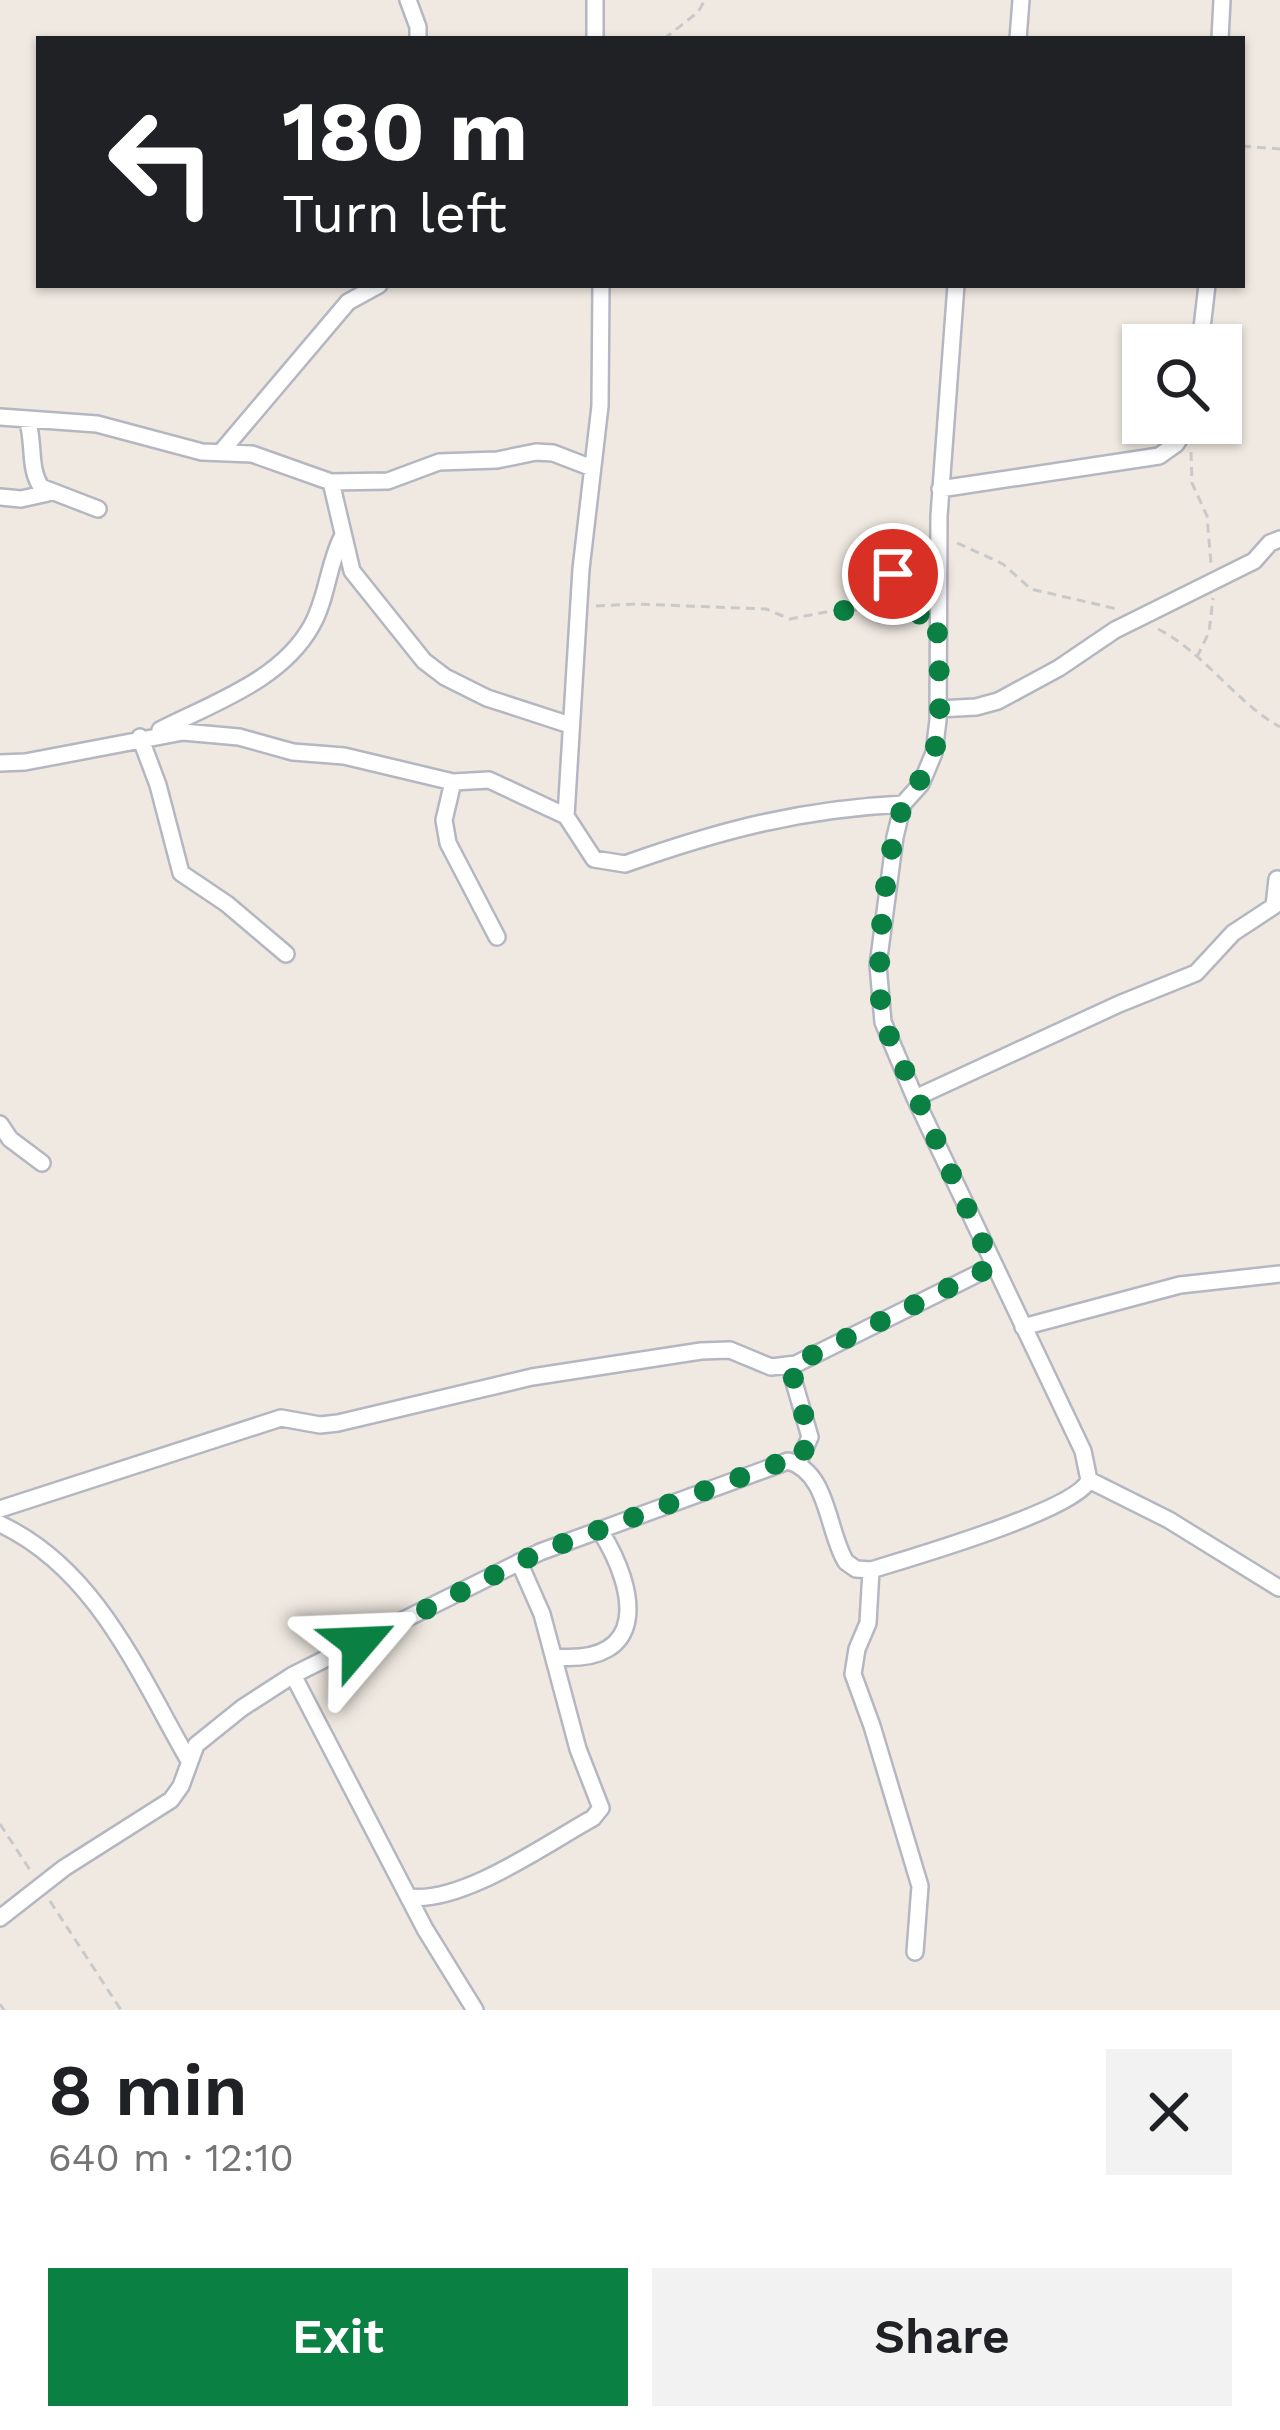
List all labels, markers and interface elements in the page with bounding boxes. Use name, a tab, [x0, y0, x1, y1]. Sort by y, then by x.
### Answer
text: 180 m	[282, 82, 528, 180]
icon: left	[84, 84, 240, 240]
text: Turn left	[282, 182, 507, 245]
map controls	[1122, 324, 1242, 444]
button: search	[1122, 324, 1242, 444]
pin	[842, 523, 944, 625]
icon: arrive	[860, 541, 926, 607]
position arrow	[296, 1580, 422, 1706]
text: 8 min	[48, 2048, 248, 2132]
button: close	[1106, 2049, 1232, 2175]
text: 640 m · 12:10	[48, 2135, 294, 2180]
button: Exit	[48, 2268, 628, 2406]
button: Share	[652, 2268, 1232, 2406]

